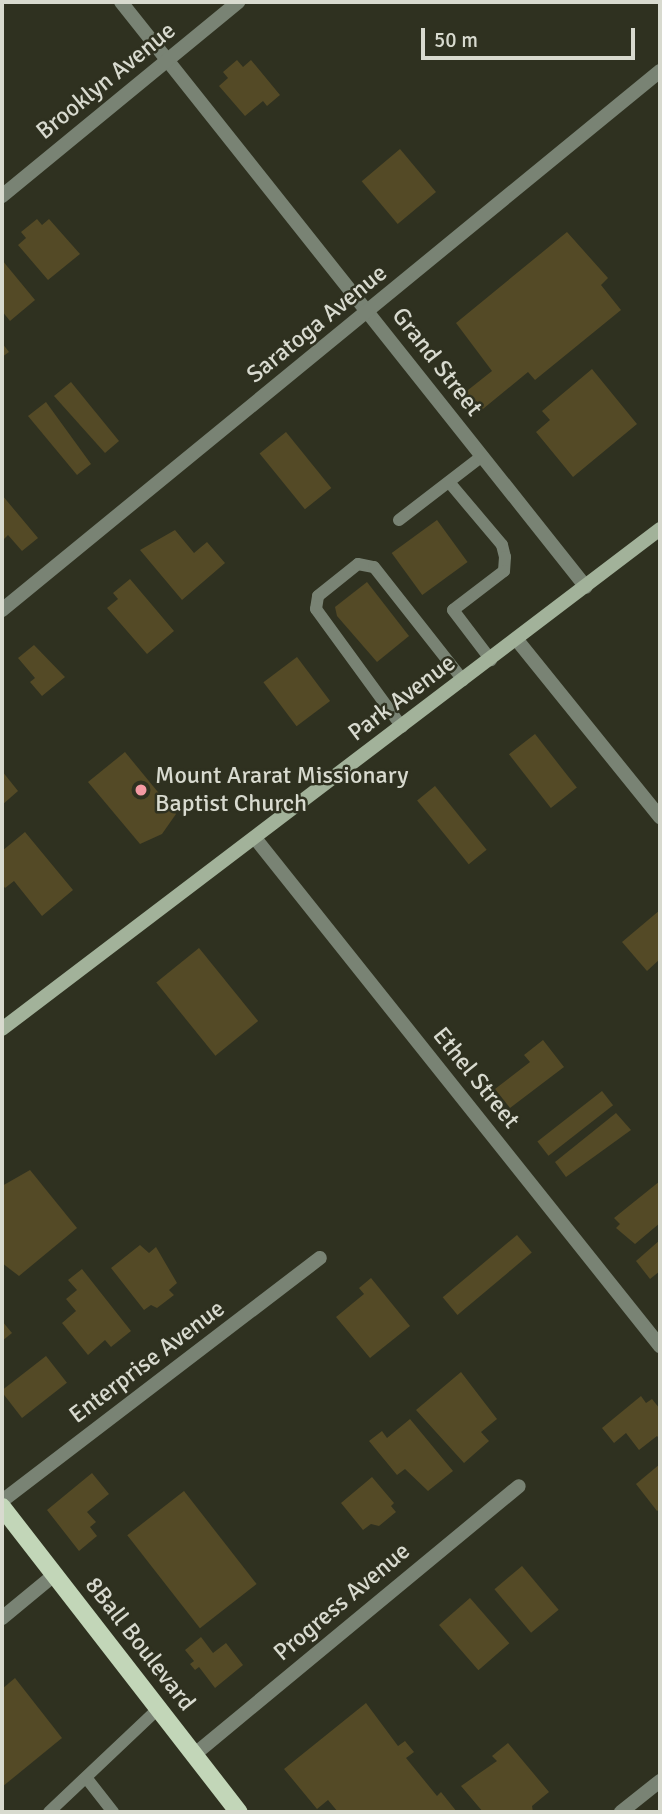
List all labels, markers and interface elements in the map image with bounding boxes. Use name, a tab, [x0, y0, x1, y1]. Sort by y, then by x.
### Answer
scale bar	[424, 14, 638, 58]
street label: Brooklyn Avenue	[31, 16, 181, 146]
text: 50 m	[434, 27, 478, 53]
street label: Saratoga Avenue	[241, 259, 393, 389]
street label: Grand Street	[386, 302, 488, 422]
street label: Park Avenue	[343, 648, 461, 748]
place label: Mount Ararat Missionary Baptist Church	[155, 762, 408, 818]
marker: Mount Ararat Missionary Baptist Church	[133, 782, 149, 798]
street label: Ethel Street	[427, 1022, 525, 1134]
street label: Enterprise Avenue	[64, 1294, 230, 1430]
street label: Progress Avenue	[268, 1537, 416, 1667]
street label: 8Ball Boulevard	[79, 1571, 201, 1717]

